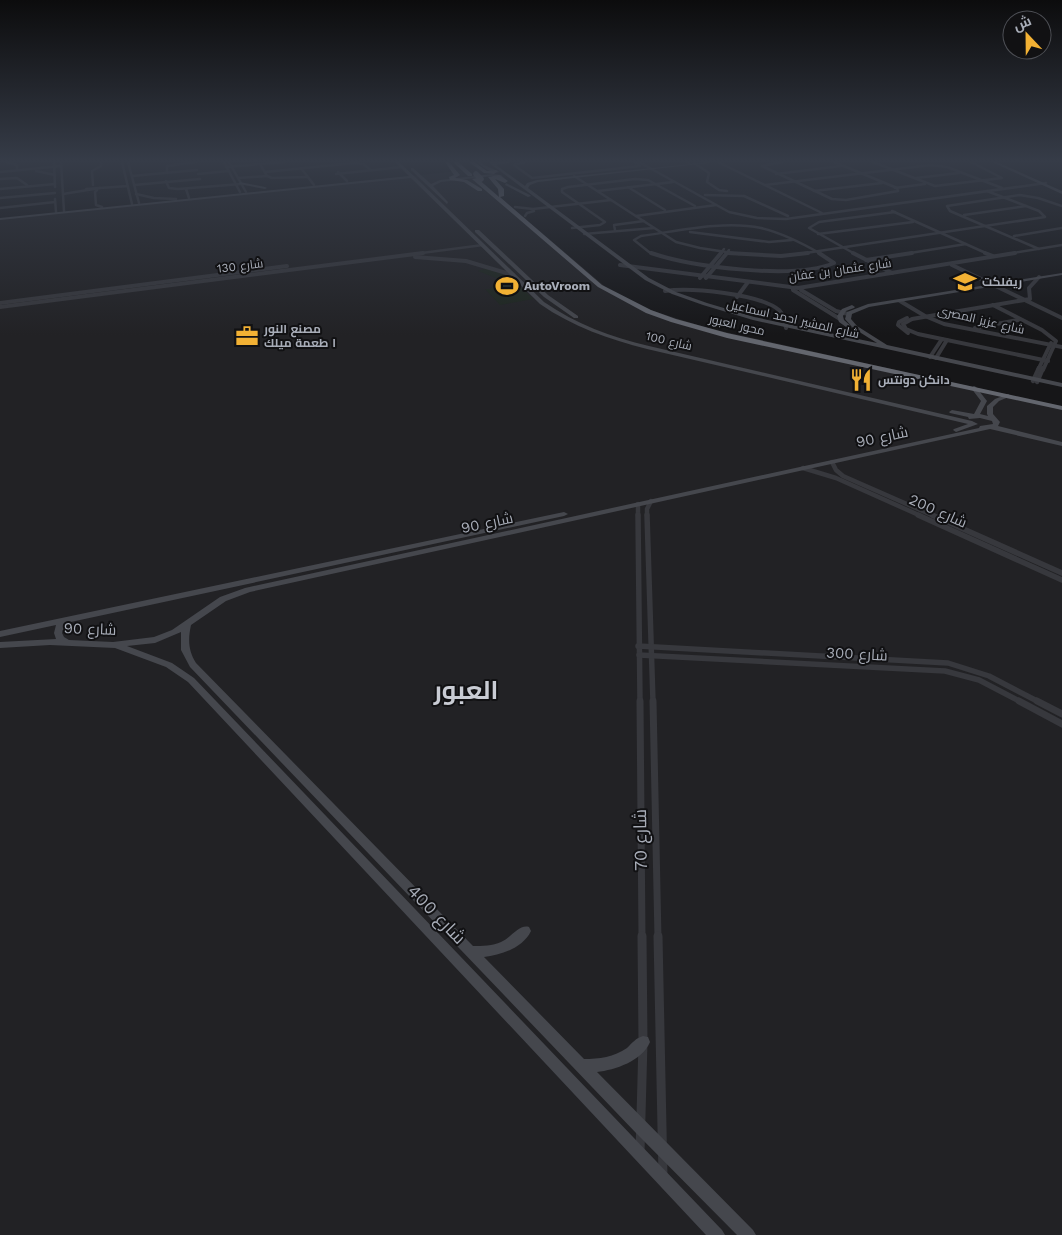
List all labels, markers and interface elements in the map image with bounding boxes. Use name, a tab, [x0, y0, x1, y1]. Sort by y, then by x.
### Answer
north arrow	[1002, 10, 1052, 60]
text: ش	[1011, 12, 1034, 35]
street label: شارع 130	[216, 256, 264, 277]
street label: شارع عثمان بن عفان	[788, 256, 893, 285]
school or university icon: ريفلكت	[952, 269, 978, 295]
sports icon: AutoVroom	[494, 273, 520, 299]
place label: ريفلكت	[982, 275, 1022, 290]
place label: AutoVroom	[524, 279, 590, 293]
street label: شارع المشير احمد اسماعيل	[725, 297, 861, 342]
street label: شارع عزيز المصرى	[936, 303, 1026, 338]
street label: محور العبور	[707, 312, 766, 338]
place label: مصنع النور ١ طعمة ميلك	[263, 322, 336, 350]
office icon: مصنع النور ١ طعمة ميلك	[234, 323, 260, 349]
street label: شارع 100	[644, 329, 694, 354]
restaurant icon: دانكن دونتس	[848, 367, 874, 393]
place label: دانكن دونتس	[878, 373, 950, 388]
street label: شارع 90	[854, 423, 910, 453]
street label: شارع 200	[905, 490, 970, 534]
street label: شارع 90	[459, 509, 515, 539]
street label: شارع 90	[63, 619, 117, 641]
street label: شارع 300	[826, 643, 888, 667]
district label: العبور	[433, 676, 498, 705]
street label: شارع 70	[629, 809, 653, 871]
street label: شارع 400	[402, 880, 470, 949]

